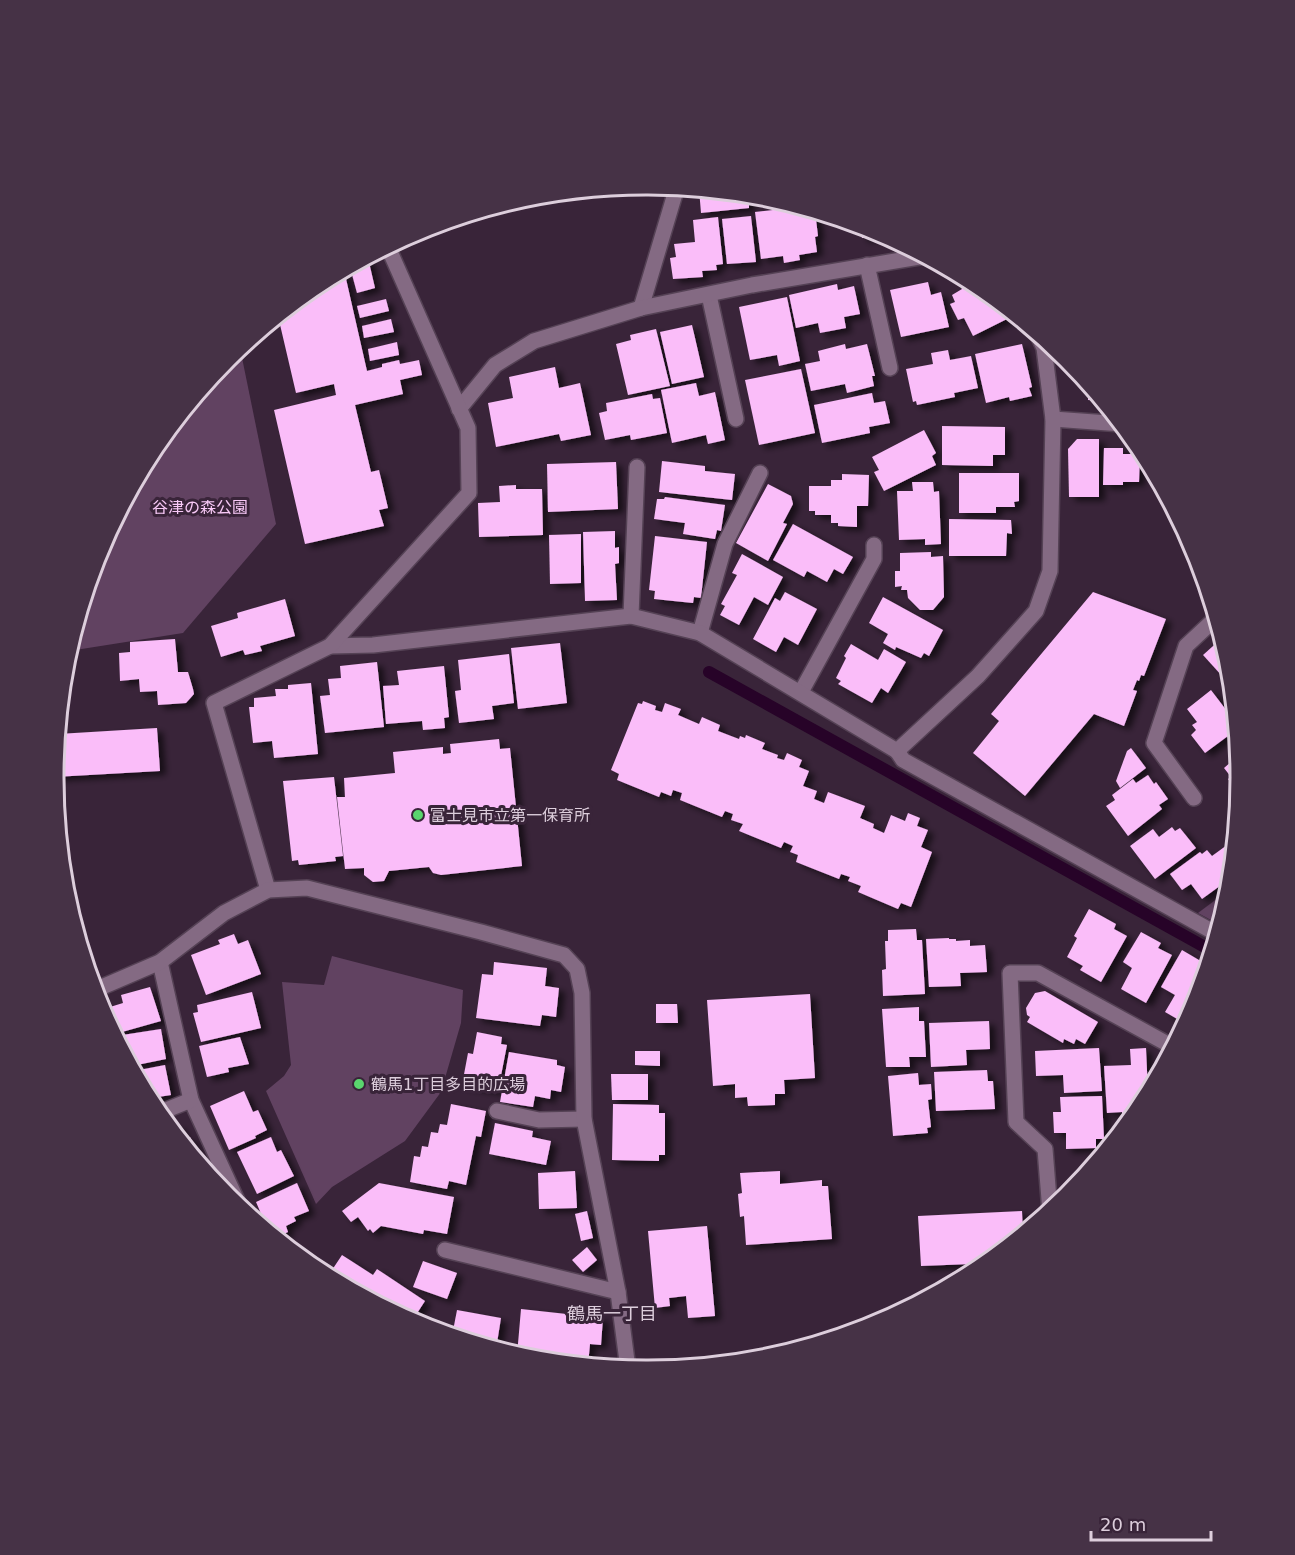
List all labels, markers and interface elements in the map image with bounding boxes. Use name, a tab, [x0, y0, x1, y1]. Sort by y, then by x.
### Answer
park label: 谷津の森公園	[152, 498, 248, 517]
place label: 富士見市立第一保育所	[430, 806, 590, 825]
marker: 富士見市立第一保育所	[411, 808, 425, 822]
place label: 鶴馬1丁目多目的広場	[371, 1075, 525, 1094]
marker: 鶴馬1丁目多目的広場	[352, 1077, 366, 1091]
district label: 鶴馬一丁目	[567, 1303, 657, 1324]
scale bar	[1091, 1504, 1211, 1542]
text: 20 m	[1100, 1514, 1146, 1535]

